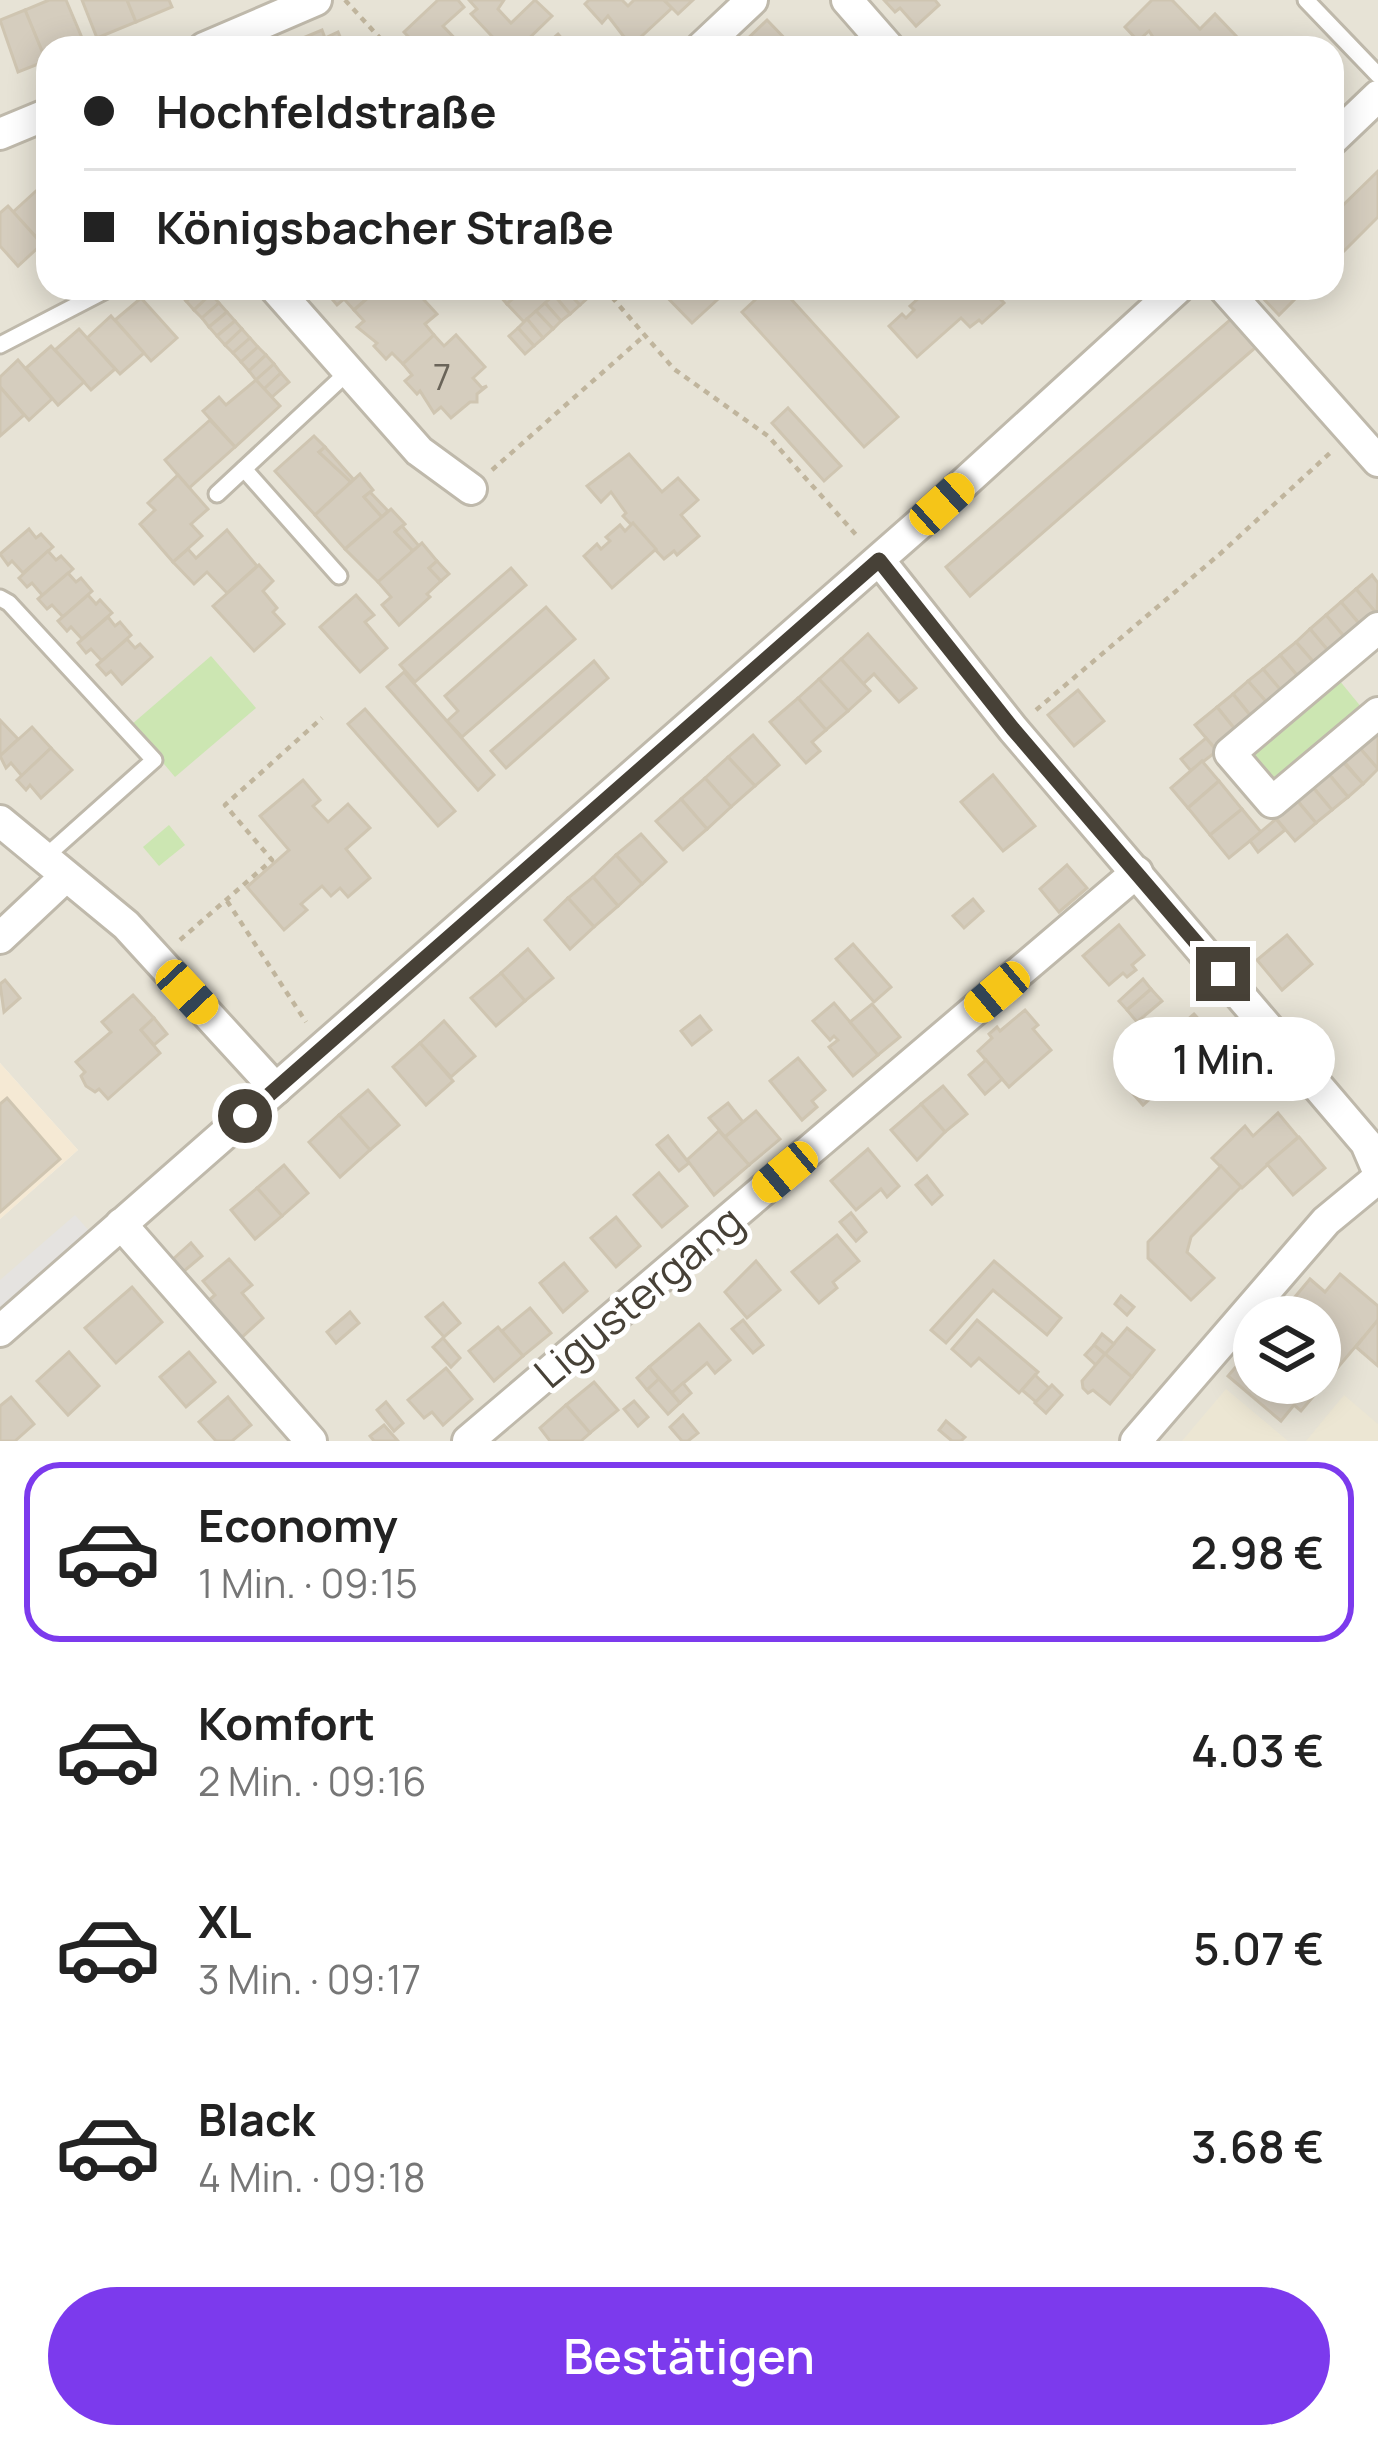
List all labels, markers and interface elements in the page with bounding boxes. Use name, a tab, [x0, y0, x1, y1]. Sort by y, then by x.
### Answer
text: Hochfeldstraße	[156, 80, 497, 142]
text: Königsbacher Straße	[156, 196, 614, 258]
house number: 7	[433, 352, 451, 401]
car	[903, 467, 981, 541]
route end	[1196, 947, 1250, 1001]
car	[149, 953, 225, 1031]
car	[958, 955, 1036, 1029]
callout: 1 Min.	[1112, 1016, 1334, 1100]
text: 1 Min.	[1173, 1032, 1275, 1086]
route start	[218, 1089, 272, 1143]
car	[746, 1135, 824, 1209]
street label: Ligustergang	[521, 1192, 755, 1400]
map controls	[1233, 1296, 1341, 1404]
button: layers	[1233, 1296, 1341, 1404]
text: Economy	[198, 1494, 398, 1556]
icon: car	[54, 1498, 162, 1606]
text: 2.98 €	[1190, 1521, 1324, 1583]
text: 1 Min. · 09:15	[198, 1556, 418, 1610]
text: Komfort	[198, 1692, 375, 1754]
icon: car	[54, 1696, 162, 1804]
text: 4.03 €	[1191, 1719, 1324, 1781]
text: 2 Min. · 09:16	[198, 1754, 426, 1808]
text: XL	[198, 1890, 252, 1952]
icon: car	[54, 1894, 162, 2002]
text: 5.07 €	[1193, 1917, 1324, 1979]
text: 3 Min. · 09:17	[198, 1952, 421, 2006]
text: Black	[198, 2088, 315, 2150]
icon: car	[54, 2092, 162, 2200]
text: 3.68 €	[1191, 2115, 1324, 2177]
text: 4 Min. · 09:18	[198, 2150, 426, 2204]
button: Bestätigen	[48, 2287, 1330, 2425]

